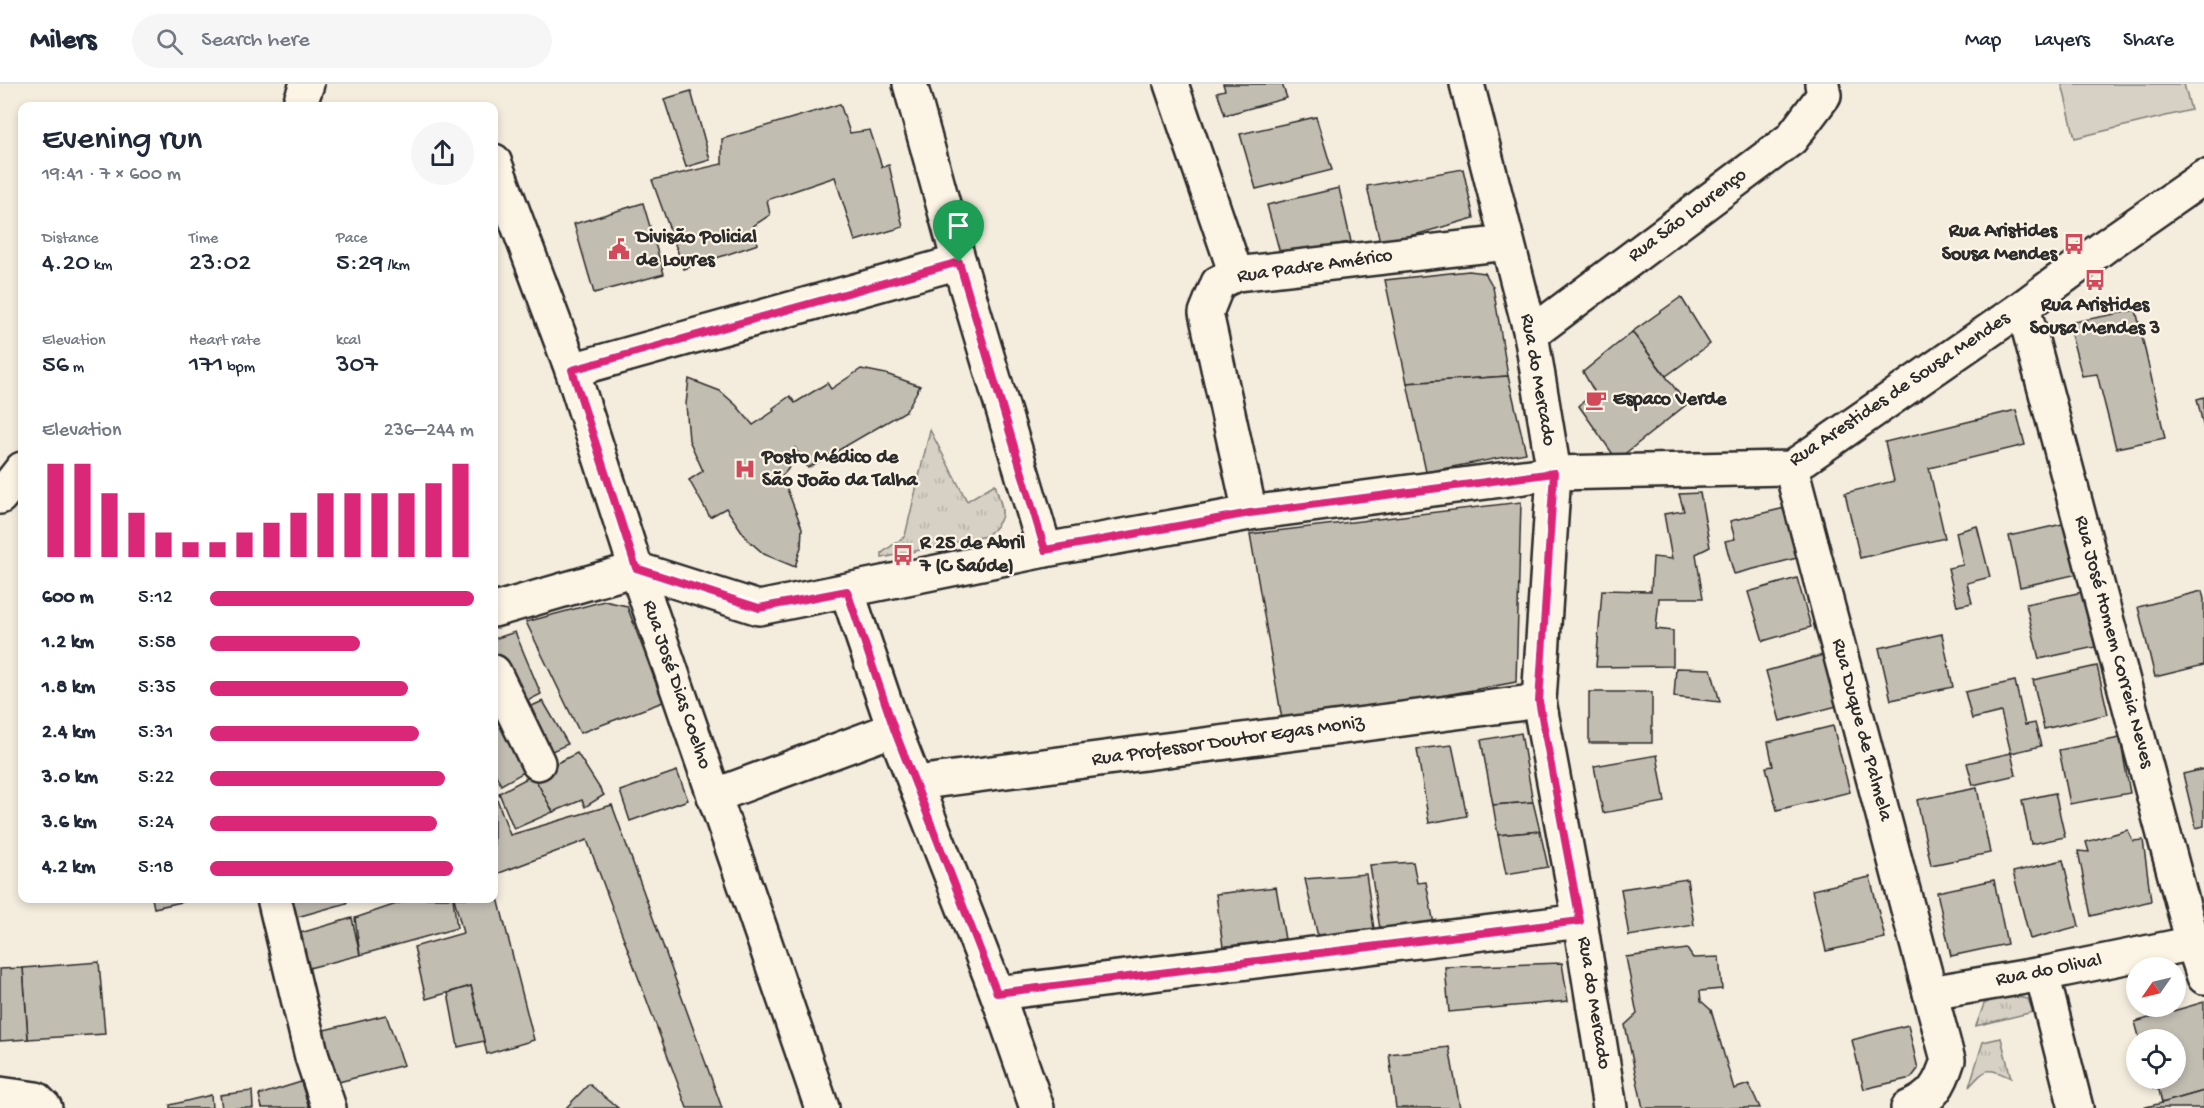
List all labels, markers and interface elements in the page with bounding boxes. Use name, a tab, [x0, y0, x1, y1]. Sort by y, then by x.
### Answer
search box	[132, 14, 552, 68]
text: Milers	[30, 25, 96, 58]
icon: search	[153, 25, 186, 58]
text: Search here	[201, 28, 310, 54]
text: Map	[1965, 29, 2001, 54]
text: Layers	[2034, 29, 2090, 54]
text: Share	[2123, 29, 2174, 54]
text: Evening run	[42, 122, 202, 160]
button: share	[411, 122, 474, 185]
text: 19:41 · 7 × 600 m	[42, 164, 181, 187]
street label: Rua São Lourenço	[1624, 164, 1752, 268]
pin	[933, 200, 984, 262]
icon: arrive	[942, 209, 975, 242]
place label: Rua Aristides Sousa Mendes	[1942, 221, 2059, 267]
place label: Divisão Policial de Loures	[634, 227, 758, 273]
text: Distance	[42, 230, 99, 249]
text: Time	[189, 230, 218, 249]
text: Pace	[336, 230, 367, 249]
bus stop icon: Rua Aristides Sousa Mendes	[2062, 232, 2086, 256]
public building icon: Divisão Policial de Loures	[607, 237, 631, 261]
street label: Rua Padre Américo	[1236, 245, 1394, 289]
text: 4.20	[42, 249, 90, 280]
text: 23:02	[189, 249, 251, 280]
text: 5:29	[336, 249, 384, 280]
text: km	[90, 257, 112, 276]
text: /km	[384, 257, 410, 276]
bus stop icon: Rua Aristides Sousa Mendes 3	[2083, 268, 2107, 292]
place label: Rua Aristides Sousa Mendes 3	[2030, 295, 2160, 341]
street label: Rua Arestides de Sousa Mendes	[1785, 307, 2015, 473]
street label: Rua do Mercado	[1514, 312, 1560, 448]
text: Elevation	[42, 332, 106, 351]
text: Heart rate	[189, 332, 261, 351]
text: kcal	[336, 332, 361, 351]
text: 56	[42, 351, 69, 382]
text: 171	[189, 351, 224, 382]
text: 307	[336, 351, 378, 382]
text: m	[69, 359, 84, 378]
text: bpm	[224, 359, 255, 378]
cafe icon: Espaco Verde	[1584, 388, 1608, 412]
place label: Espaco Verde	[1613, 389, 1727, 412]
text: Elevation	[42, 420, 122, 443]
text: 236–244 m	[384, 420, 474, 443]
place label: Posto Médico de São João da Talha	[761, 447, 918, 493]
hospital icon: Posto Médico de São João da Talha	[733, 457, 757, 481]
street label: Rua José Homem Correia Neves	[2068, 513, 2158, 771]
place label: R 25 de Abril 7 (C Saúde)	[919, 533, 1026, 579]
bus stop icon: R 25 de Abril 7 (C Saúde)	[891, 543, 915, 567]
text: 600 m	[42, 587, 94, 610]
text: 5:12	[138, 587, 173, 610]
street label: Rua José Dias Coelho	[636, 598, 716, 772]
text: 1.2 km	[42, 632, 94, 655]
text: 5:58	[138, 632, 176, 655]
street label: Rua Duque de Palmela	[1826, 636, 1897, 825]
text: 1.8 km	[42, 677, 95, 700]
text: 5:35	[138, 677, 176, 700]
street label: Rua Professor Doutor Egas Moniz	[1090, 711, 1367, 773]
text: 2.4 km	[42, 722, 95, 745]
text: 5:31	[138, 722, 173, 745]
text: 3.0 km	[42, 767, 98, 790]
text: 5:22	[138, 767, 174, 790]
text: 3.6 km	[42, 812, 97, 835]
text: 5:24	[138, 812, 174, 835]
text: 4.2 km	[42, 857, 95, 880]
text: 5:18	[138, 857, 174, 880]
street label: Rua do Mercado	[1571, 935, 1615, 1071]
street label: Rua do Olival	[1994, 949, 2104, 993]
north arrow	[2126, 957, 2186, 1017]
map controls	[2126, 957, 2186, 1089]
button: locate	[2126, 1029, 2186, 1089]

